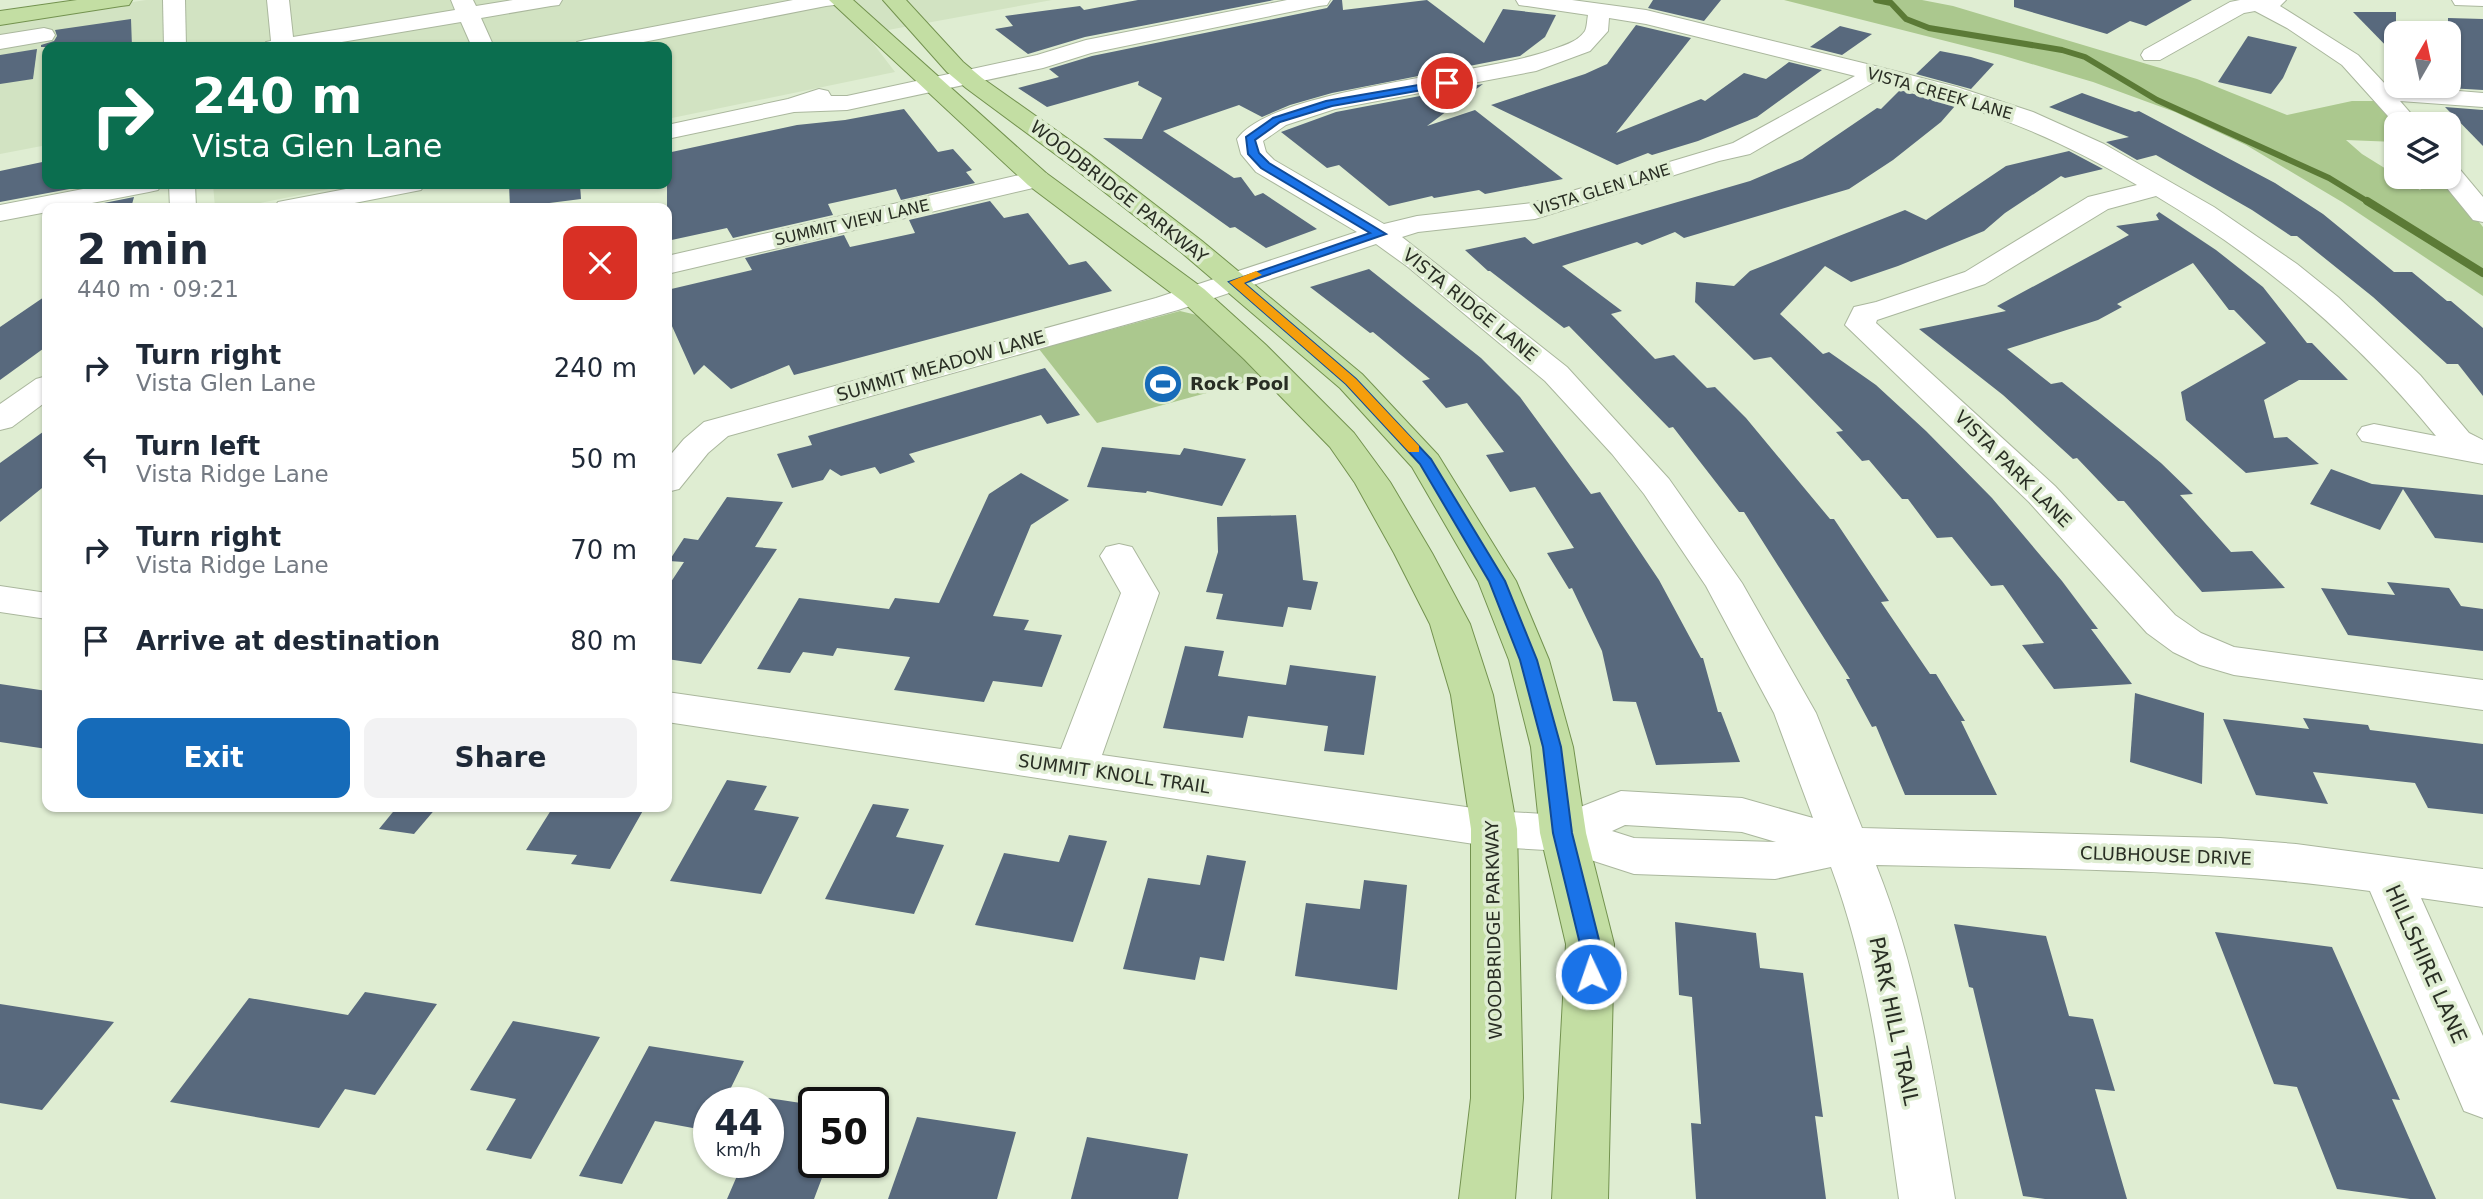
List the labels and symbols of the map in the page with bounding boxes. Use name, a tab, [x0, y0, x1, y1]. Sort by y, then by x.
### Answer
north arrow	[2384, 21, 2460, 98]
pin	[1417, 53, 1477, 113]
street label: VISTA CREEK LANE	[1865, 64, 2015, 123]
street label: WOODBRIDGE PARKWAY	[1026, 116, 1213, 268]
street label: VISTA GLEN LANE	[1532, 160, 1672, 219]
street label: SUMMIT VIEW LANE	[773, 195, 931, 250]
street label: VISTA RIDGE LANE	[1399, 244, 1542, 365]
street label: SUMMIT MEADOW LANE	[834, 326, 1048, 405]
sports icon: Rock Pool	[1142, 363, 1184, 405]
place label: Rock Pool	[1190, 373, 1289, 394]
street label: VISTA PARK LANE	[1951, 406, 2076, 531]
street label: SUMMIT KNOLL TRAIL	[1017, 750, 1211, 797]
street label: WOODBRIDGE PARKWAY	[1481, 819, 1506, 1040]
street label: CLUBHOUSE DRIVE	[2080, 842, 2252, 869]
street label: HILLSHIRE LANE	[2380, 881, 2472, 1047]
street label: PARK HILL TRAIL	[1864, 935, 1924, 1108]
position arrow	[1554, 937, 1628, 1011]
speed limit sign: 50	[798, 1087, 889, 1178]

